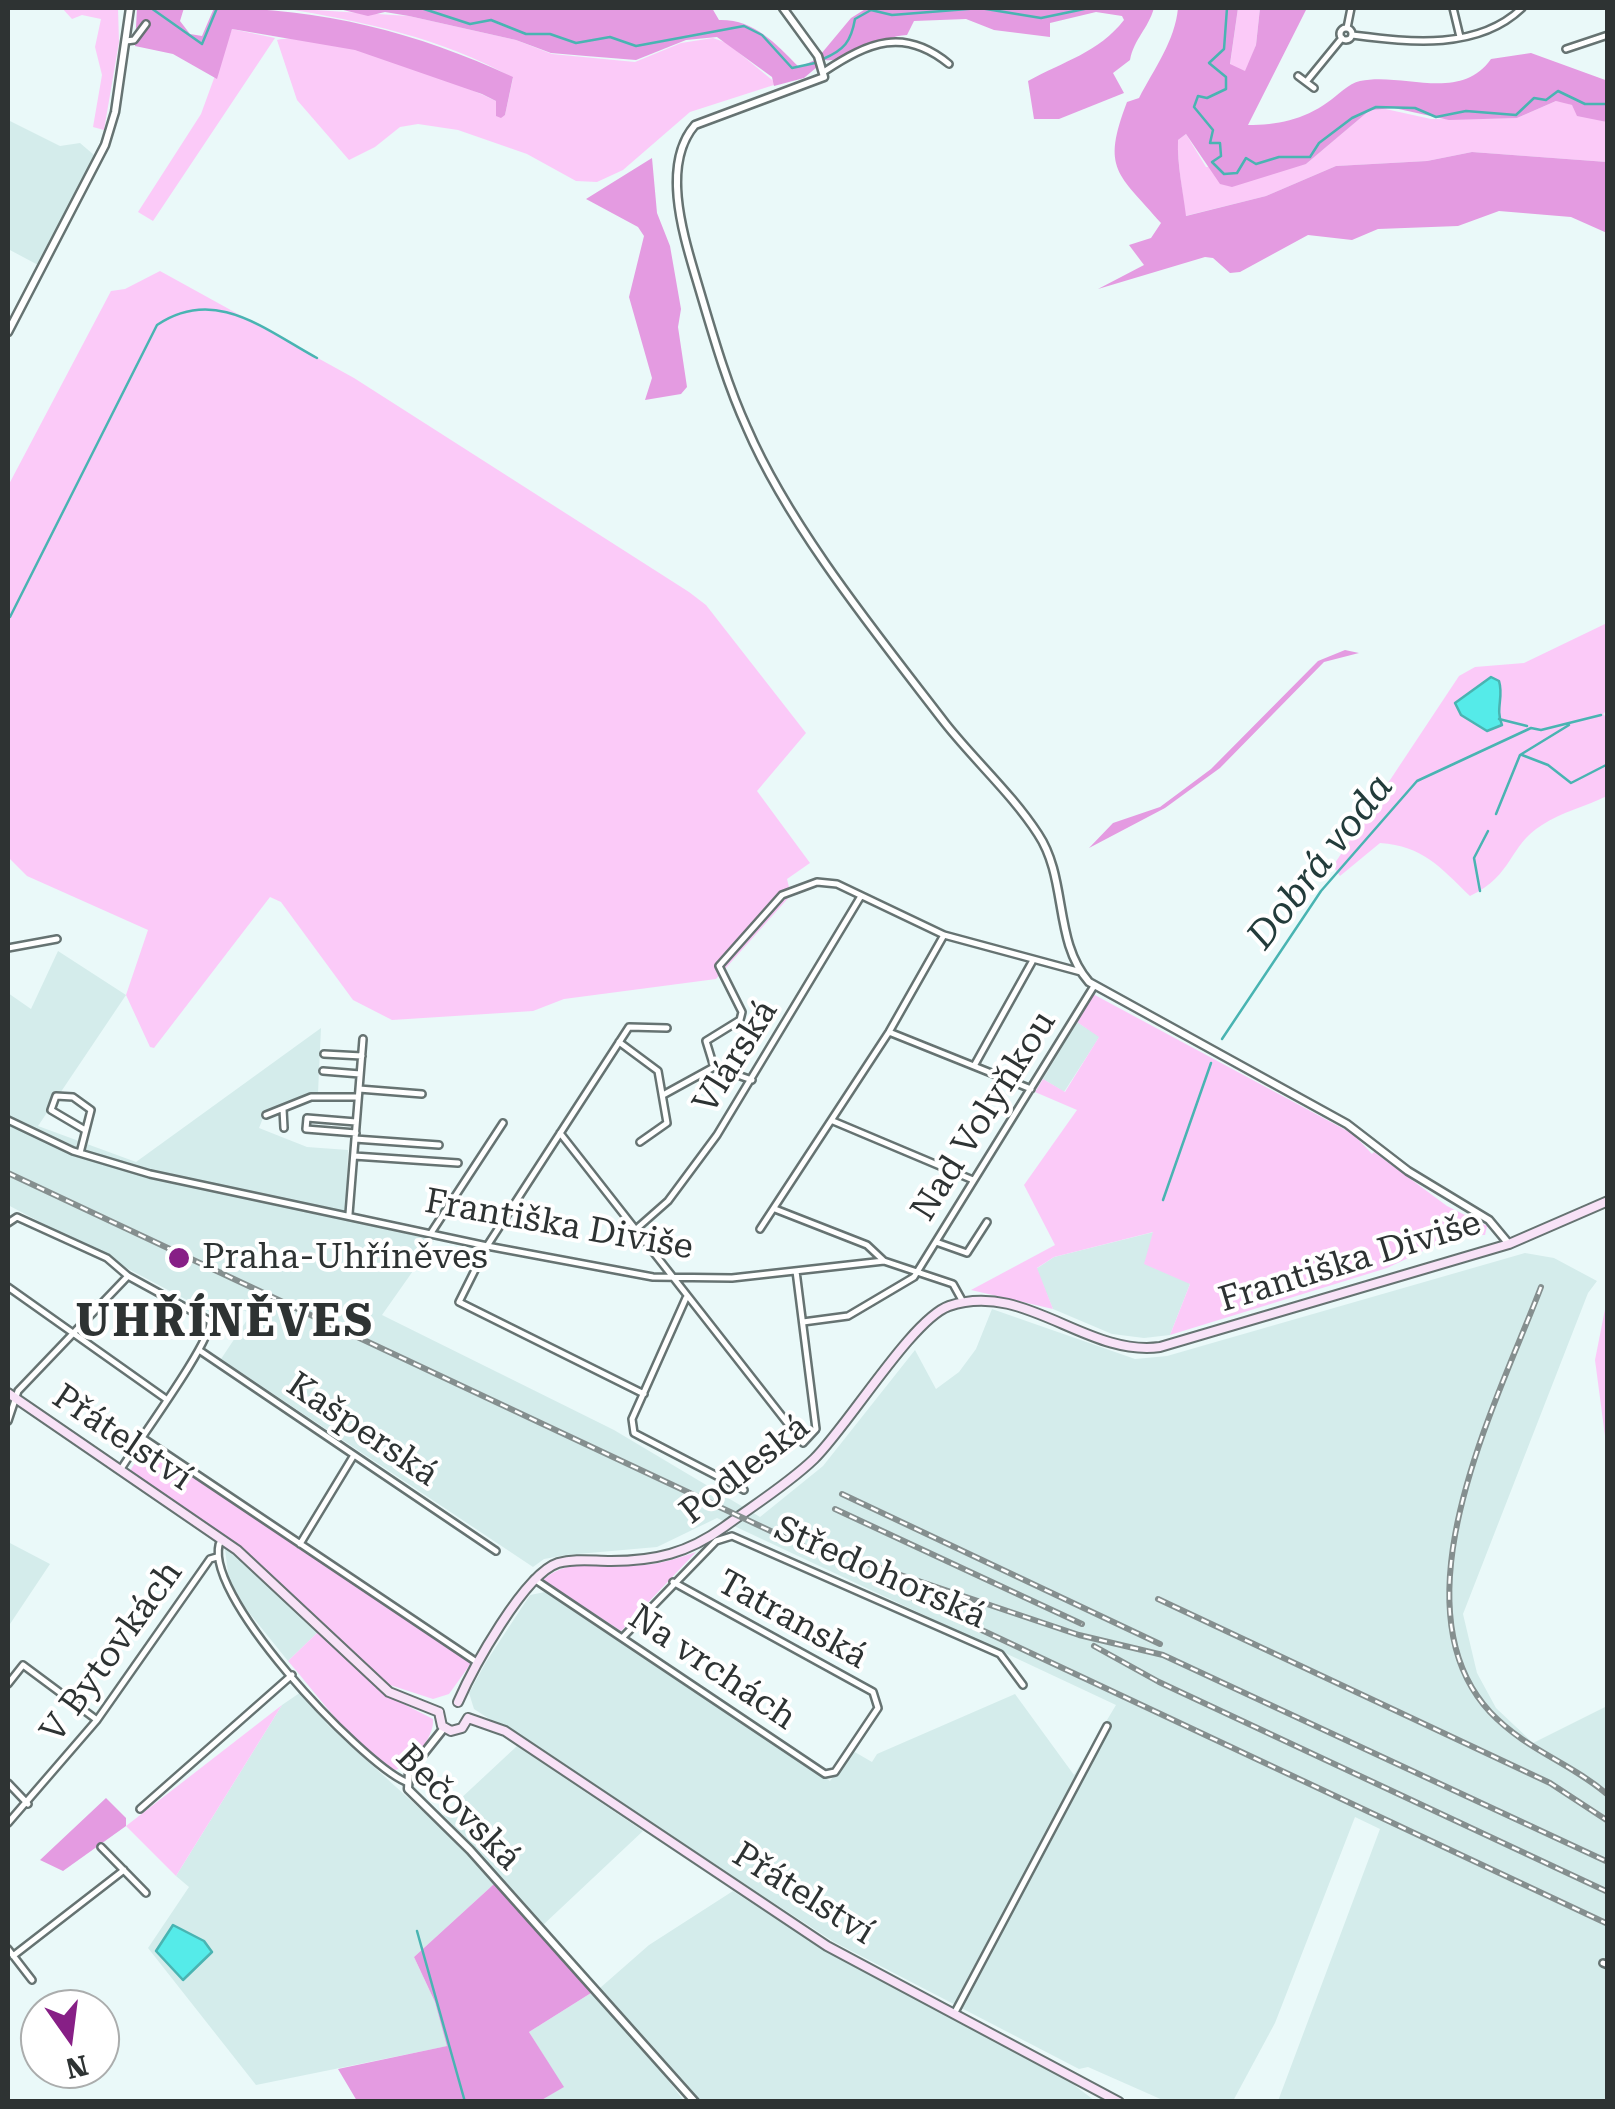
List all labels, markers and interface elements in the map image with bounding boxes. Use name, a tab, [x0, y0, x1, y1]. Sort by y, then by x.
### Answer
water label: Dobrá voda	[1239, 766, 1403, 958]
street label: Vlárská	[685, 993, 787, 1121]
street label: Nad Volyňkou	[903, 1003, 1065, 1229]
street label: Františka Diviše	[422, 1181, 696, 1269]
street label: Františka Diviše	[1214, 1202, 1486, 1322]
place label: Praha-Uhříněves	[202, 1237, 488, 1279]
marker: Praha-Uhříněves	[166, 1245, 192, 1271]
district label: UHŘÍNĚVES	[76, 1296, 374, 1350]
street label: Kašperská	[278, 1364, 446, 1496]
street label: Přátelství	[44, 1376, 200, 1500]
street label: Podleská	[672, 1407, 818, 1533]
street label: Středohorská	[768, 1508, 992, 1638]
street label: V Bytovkách	[32, 1553, 192, 1751]
street label: Tatranská	[710, 1562, 874, 1678]
street label: Na vrchách	[620, 1597, 804, 1739]
street label: Bečovská	[387, 1737, 529, 1879]
street label: Přátelství	[724, 1834, 882, 1954]
north arrow	[20, 1989, 120, 2089]
text: N	[62, 2048, 91, 2085]

